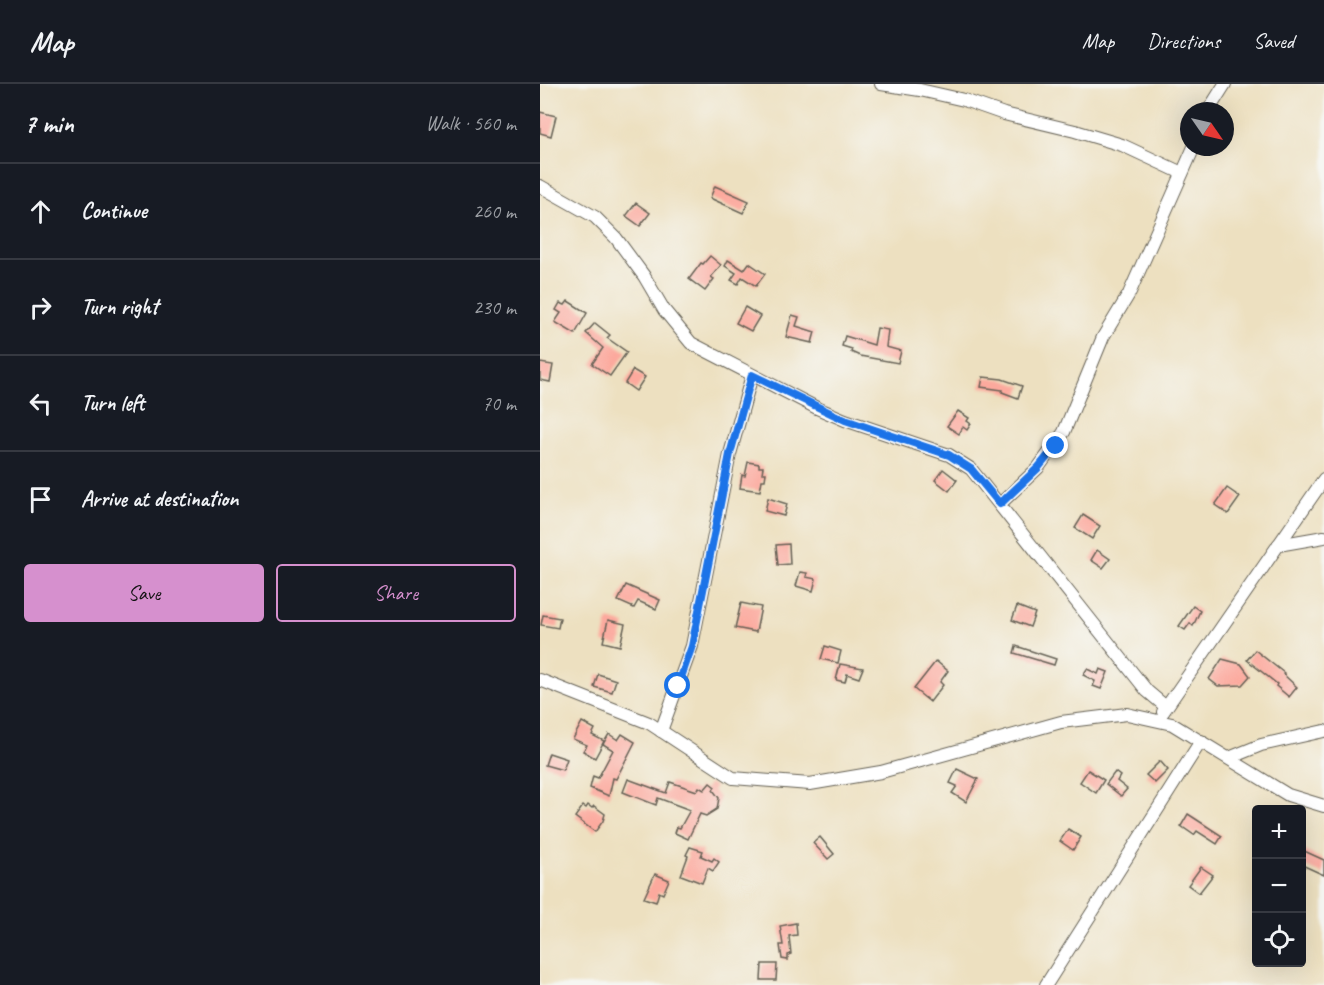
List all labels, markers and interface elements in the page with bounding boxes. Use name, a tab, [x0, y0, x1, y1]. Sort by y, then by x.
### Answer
text: Map	[30, 24, 73, 59]
text: Map	[1082, 28, 1114, 54]
text: Directions	[1147, 28, 1220, 54]
text: Saved	[1253, 28, 1294, 54]
north arrow	[1180, 102, 1234, 156]
text: 7 min	[24, 107, 74, 140]
text: Walk · 560 m	[426, 111, 516, 136]
icon: ahead	[24, 195, 57, 228]
text: Continue	[81, 197, 147, 225]
text: 260 m	[473, 199, 516, 224]
icon: right	[24, 291, 57, 324]
text: Turn right	[81, 293, 158, 321]
text: 230 m	[473, 295, 516, 320]
icon: left	[24, 387, 57, 420]
text: Turn left	[81, 389, 145, 417]
text: 70 m	[482, 391, 516, 416]
route end	[1042, 432, 1068, 458]
icon: arrive	[24, 483, 57, 516]
text: Arrive at destination	[81, 485, 238, 513]
button: Save	[24, 564, 264, 622]
button: Share	[276, 564, 516, 622]
route start	[664, 672, 690, 698]
map controls	[1252, 805, 1306, 967]
button: +	[1252, 805, 1306, 859]
button: −	[1252, 859, 1306, 913]
button: locate	[1252, 913, 1306, 967]

